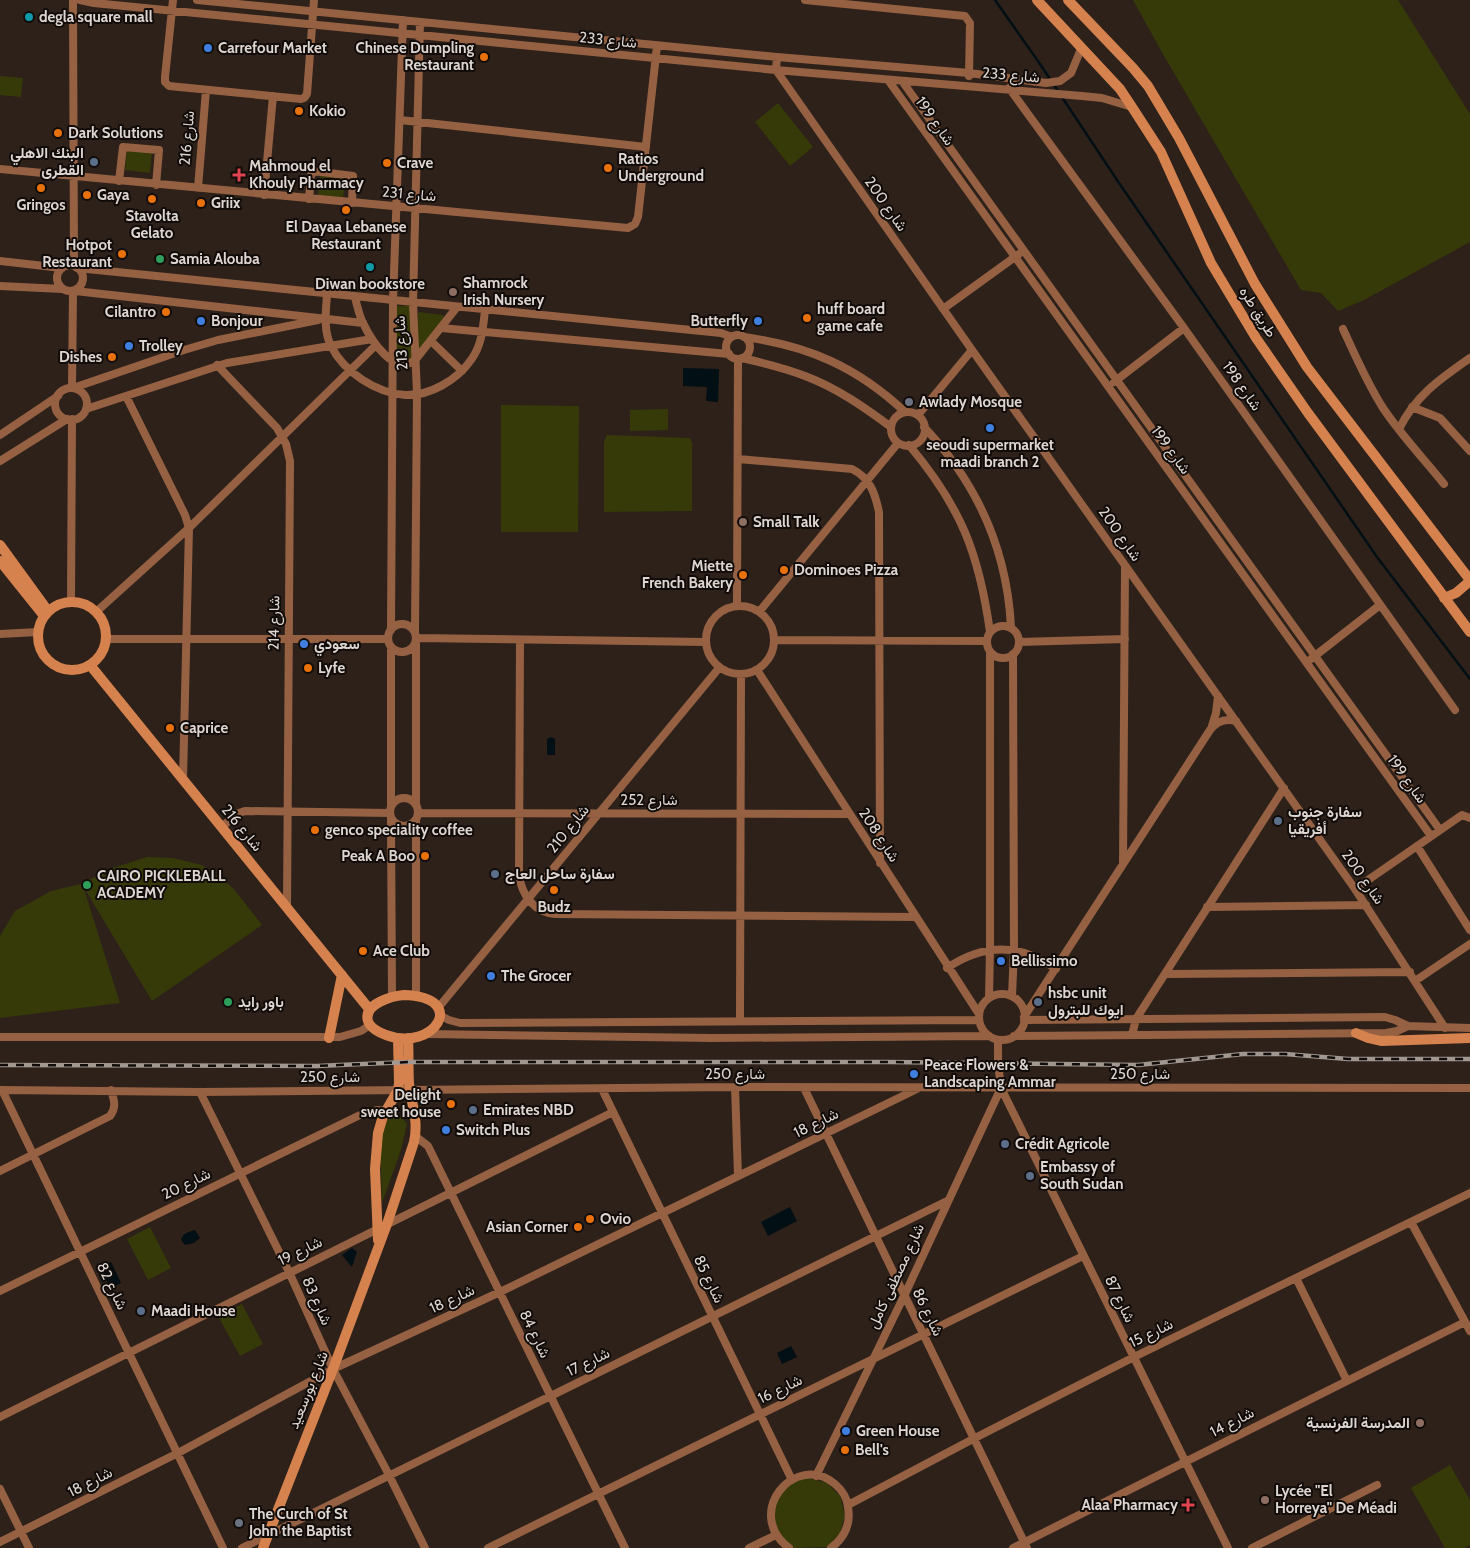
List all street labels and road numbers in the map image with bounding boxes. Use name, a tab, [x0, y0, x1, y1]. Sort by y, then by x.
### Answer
street label: شارع 233	[578, 28, 638, 54]
street label: شارع 233	[981, 64, 1041, 88]
street label: شارع 199	[910, 93, 958, 150]
street label: شارع 216	[176, 110, 200, 166]
street label: شارع 200	[859, 173, 911, 236]
street label: شارع 231	[381, 183, 437, 207]
street label: طريق طره	[1235, 283, 1281, 341]
street label: شارع 213	[391, 315, 413, 371]
street label: شارع 198	[1217, 358, 1266, 415]
street label: شارع 199	[1146, 422, 1195, 479]
street label: شارع 200	[1093, 503, 1145, 566]
street label: شارع 214	[265, 595, 285, 651]
street label: شارع 199	[1382, 751, 1431, 808]
street label: شارع 252	[620, 791, 678, 811]
street label: شارع 216	[216, 801, 266, 856]
street label: شارع 210	[543, 801, 595, 858]
street label: شارع 208	[853, 805, 903, 867]
street label: شارع 200	[1336, 846, 1388, 909]
street label: شارع 250	[705, 1065, 765, 1085]
street label: شارع 250	[1110, 1065, 1170, 1085]
street label: شارع 250	[300, 1068, 360, 1088]
street label: شارع 18	[791, 1104, 842, 1143]
street label: شارع 20	[159, 1164, 214, 1205]
street label: شارع مصطفى كامل	[864, 1220, 930, 1332]
street label: شارع 19	[275, 1233, 326, 1271]
street label: شارع 85	[688, 1252, 728, 1307]
street label: شارع 82	[91, 1259, 131, 1314]
street label: شارع 87	[1099, 1273, 1139, 1327]
street label: شارع 83	[297, 1274, 336, 1329]
street label: شارع 18	[427, 1281, 478, 1319]
street label: شارع 86	[907, 1285, 947, 1340]
street label: شارع 84	[514, 1307, 554, 1362]
street label: شارع 15	[1126, 1315, 1177, 1353]
street label: شارع 17	[563, 1344, 614, 1382]
street label: شارع بورسعيد	[284, 1348, 334, 1432]
street label: شارع 16	[755, 1371, 806, 1409]
street label: شارع 14	[1207, 1403, 1258, 1442]
street label: شارع 18	[65, 1463, 116, 1503]

